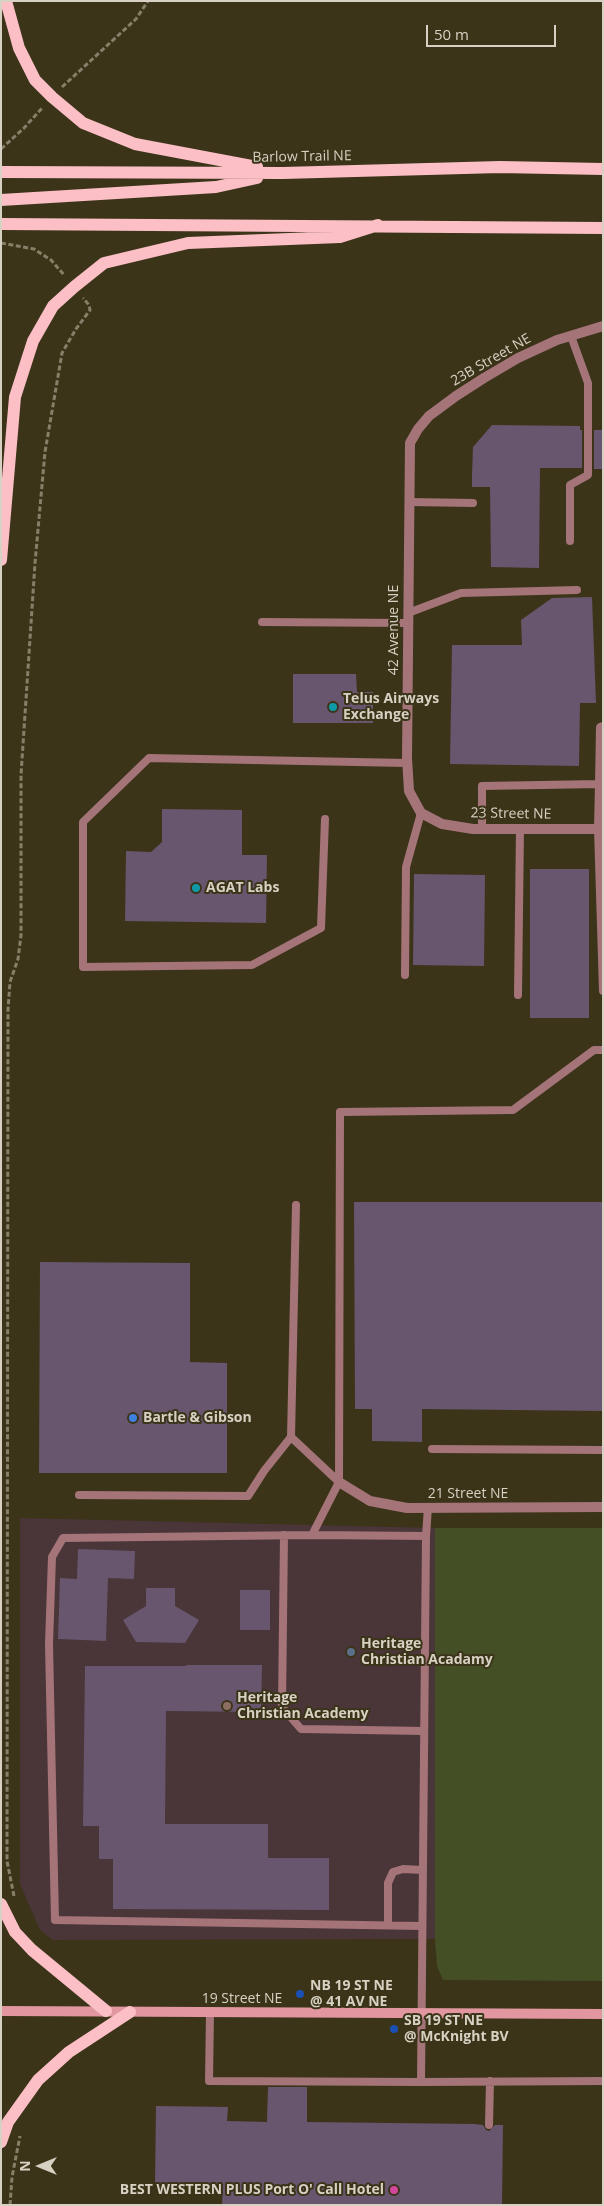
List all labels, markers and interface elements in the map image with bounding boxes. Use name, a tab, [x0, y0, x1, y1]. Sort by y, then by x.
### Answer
scale bar	[429, 15, 559, 47]
text: 50 m	[434, 24, 469, 44]
street label: Barlow Trail NE	[252, 148, 352, 166]
street label: 23B Street NE	[448, 330, 534, 390]
street label: 42 Avenue NE	[386, 585, 402, 675]
place label: Telus Airways Exchange	[343, 691, 439, 724]
marker: Telus Airways Exchange	[327, 701, 339, 713]
street label: 23 Street NE	[471, 805, 551, 823]
place label: AGAT Labs	[206, 880, 279, 896]
marker: AGAT Labs	[190, 882, 202, 894]
place label: Bartle & Gibson	[143, 1410, 252, 1426]
marker: Bartle & Gibson	[127, 1412, 139, 1424]
street label: 21 Street NE	[428, 1486, 508, 1502]
place label: Heritage Christian Acadamy	[361, 1636, 493, 1668]
marker: Heritage Christian Acadamy	[345, 1646, 357, 1658]
place label: Heritage Christian Academy	[237, 1690, 369, 1722]
marker: Heritage Christian Academy	[221, 1700, 233, 1712]
place label: NB 19 ST NE @ 41 AV NE	[310, 1978, 393, 2010]
marker: NB 19 ST NE @ 41 AV NE	[294, 1988, 306, 2000]
street label: 19 Street NE	[202, 1991, 282, 2007]
place label: SB 19 ST NE @ McKnight BV	[404, 2013, 509, 2045]
marker: SB 19 ST NE @ McKnight BV	[388, 2023, 400, 2035]
north arrow	[15, 2141, 65, 2191]
text: N	[15, 2160, 34, 2172]
place label: BEST WESTERN PLUS Port O' Call Hotel	[120, 2182, 384, 2198]
marker: BEST WESTERN PLUS Port O' Call Hotel	[388, 2184, 400, 2196]

